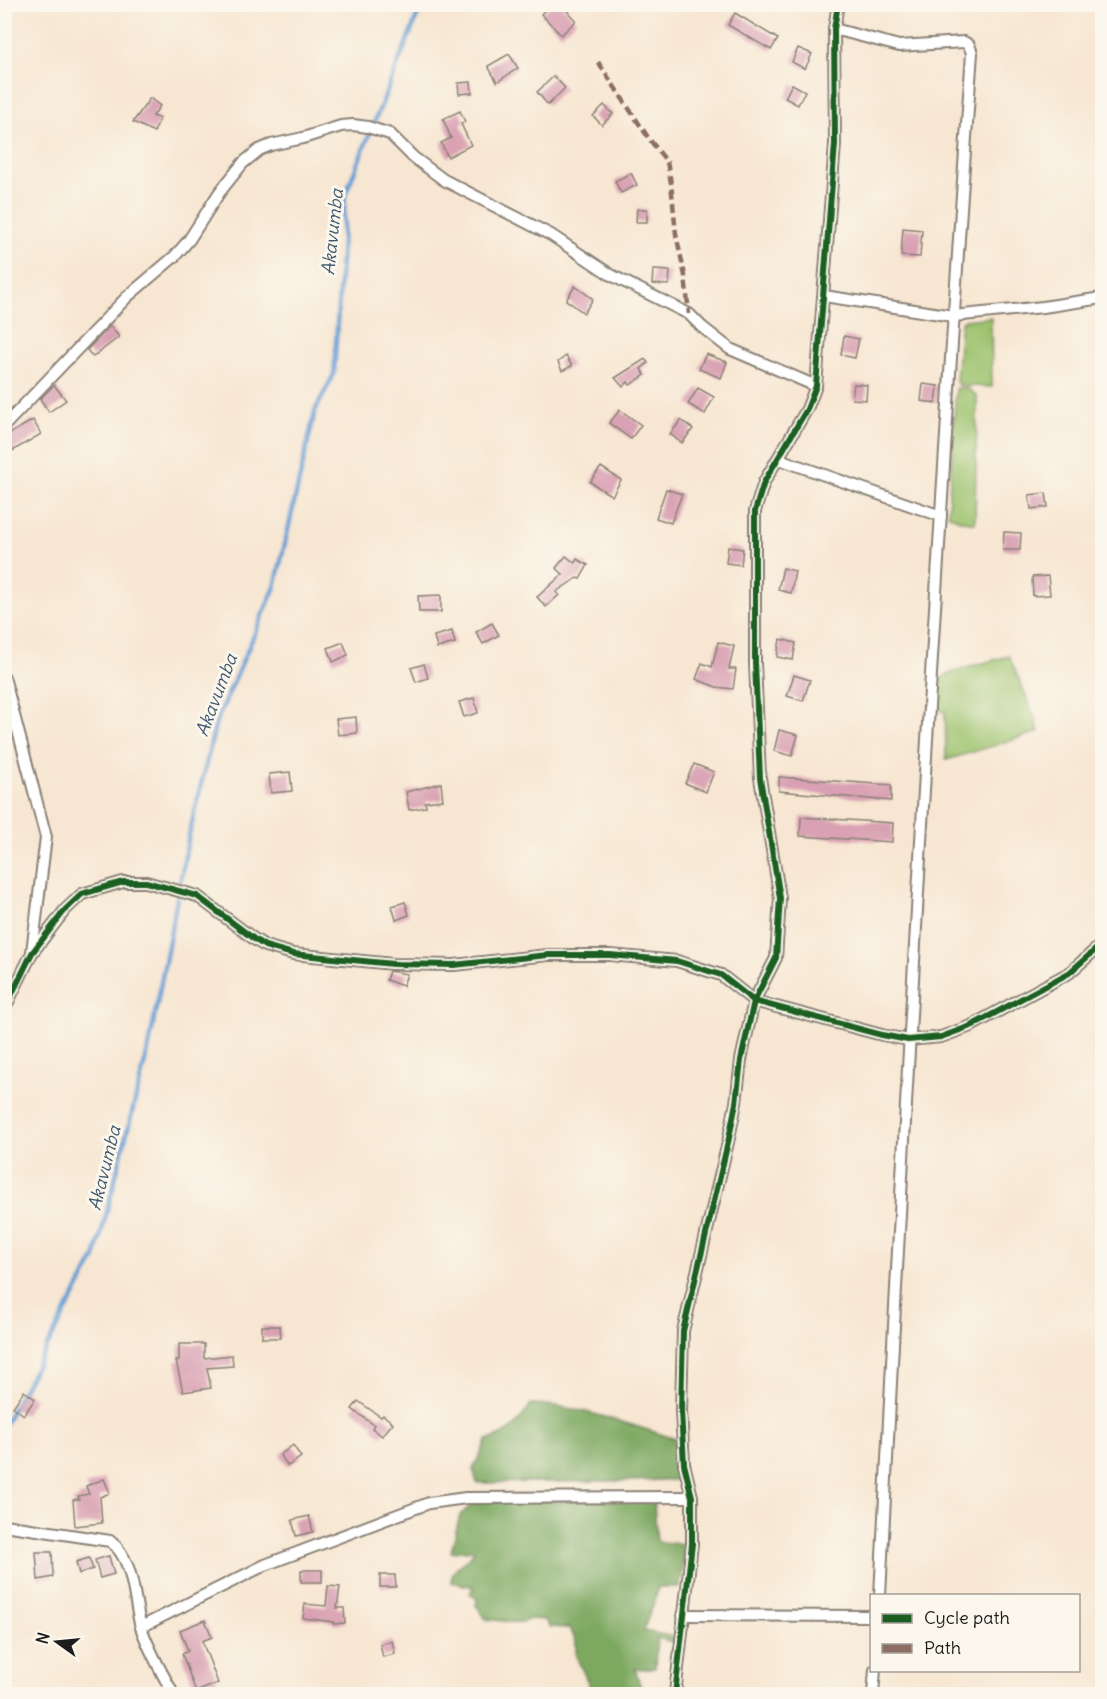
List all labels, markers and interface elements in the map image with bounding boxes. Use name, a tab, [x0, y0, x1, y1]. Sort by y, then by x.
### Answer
water label: Akavumba	[316, 186, 348, 276]
water label: Akavumba	[190, 649, 243, 739]
water label: Akavumba	[82, 1122, 126, 1213]
legend	[870, 1594, 1080, 1672]
text: Cycle path	[924, 1606, 1010, 1629]
north arrow	[27, 1612, 87, 1672]
text: N	[31, 1630, 54, 1646]
text: Path	[924, 1636, 961, 1659]

